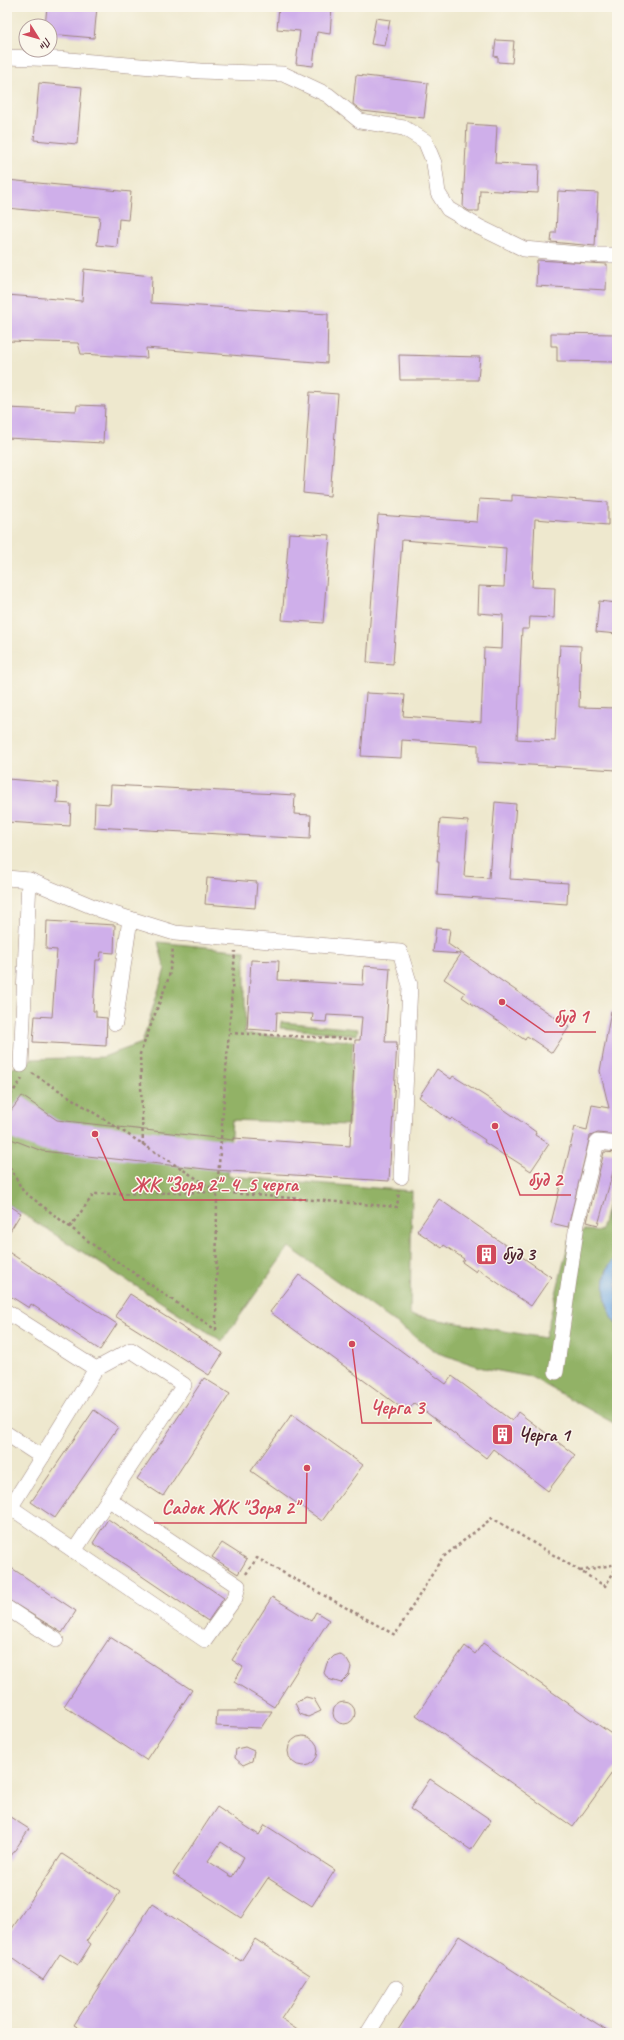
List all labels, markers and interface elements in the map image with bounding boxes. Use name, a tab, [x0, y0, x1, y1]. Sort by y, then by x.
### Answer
north arrow	[18, 18, 58, 58]
text: Пн	[36, 35, 55, 54]
callout: буд 1	[545, 1000, 596, 1032]
text: буд 1	[554, 1004, 590, 1029]
callout: буд 2	[520, 1163, 571, 1195]
text: буд 2	[528, 1167, 564, 1192]
callout: ЖК "Зоря 2"_4_5 черга	[124, 1168, 306, 1200]
text: ЖК "Зоря 2"_4_5 черга	[132, 1172, 299, 1197]
building icon: буд 3	[474, 1241, 500, 1267]
place label: буд 3	[502, 1242, 537, 1266]
callout: Черга 3	[362, 1391, 432, 1423]
text: Черга 3	[370, 1395, 426, 1420]
building icon: Черга 1	[489, 1422, 515, 1448]
place label: Черга 1	[518, 1423, 572, 1447]
callout: Садок ЖК "Зоря 2"	[154, 1491, 306, 1523]
text: Садок ЖК "Зоря 2"	[162, 1495, 303, 1520]

